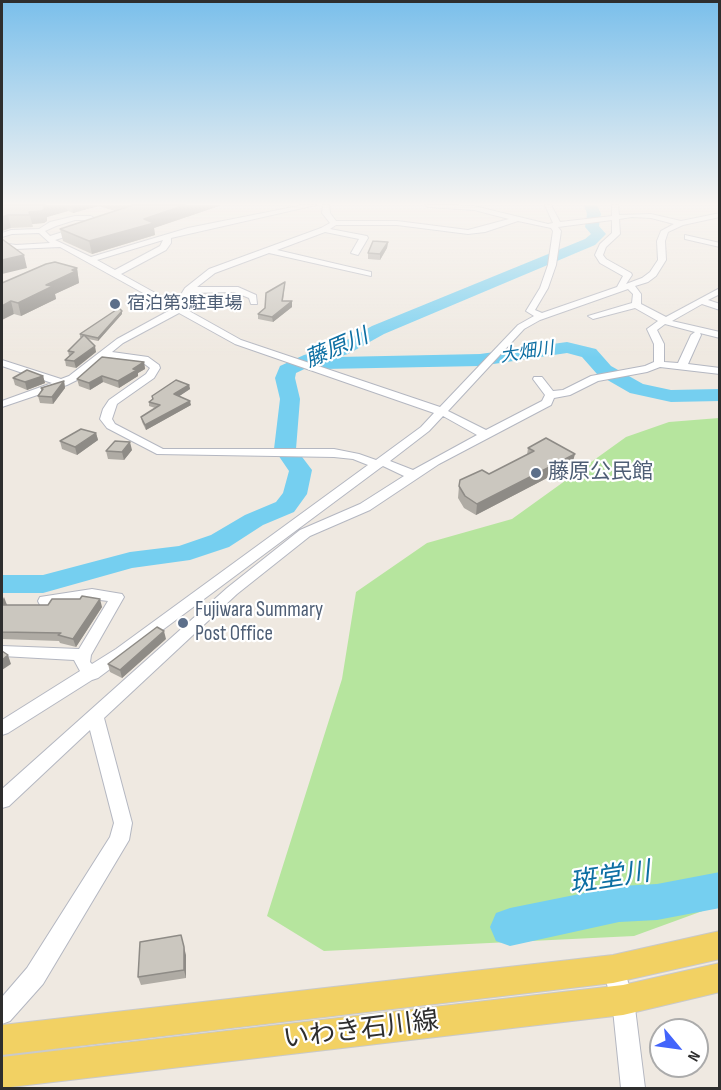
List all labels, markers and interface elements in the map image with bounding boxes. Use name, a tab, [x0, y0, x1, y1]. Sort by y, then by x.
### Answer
place label: 宿泊第3駐車場	[127, 293, 243, 315]
marker: 宿泊第3駐車場	[108, 297, 122, 311]
water label: 藤原川	[301, 324, 373, 374]
water label: 大畑川	[499, 338, 555, 368]
place label: 藤原公民館	[548, 460, 653, 486]
marker: 藤原公民館	[529, 466, 543, 480]
place label: Fujiwara Summary Post Office	[195, 598, 323, 648]
marker: Fujiwara Summary Post Office	[176, 616, 190, 630]
water label: 斑堂川	[567, 857, 653, 901]
street label: いわき石川線	[282, 1006, 440, 1056]
north arrow	[649, 1018, 709, 1078]
text: N	[683, 1048, 704, 1064]

